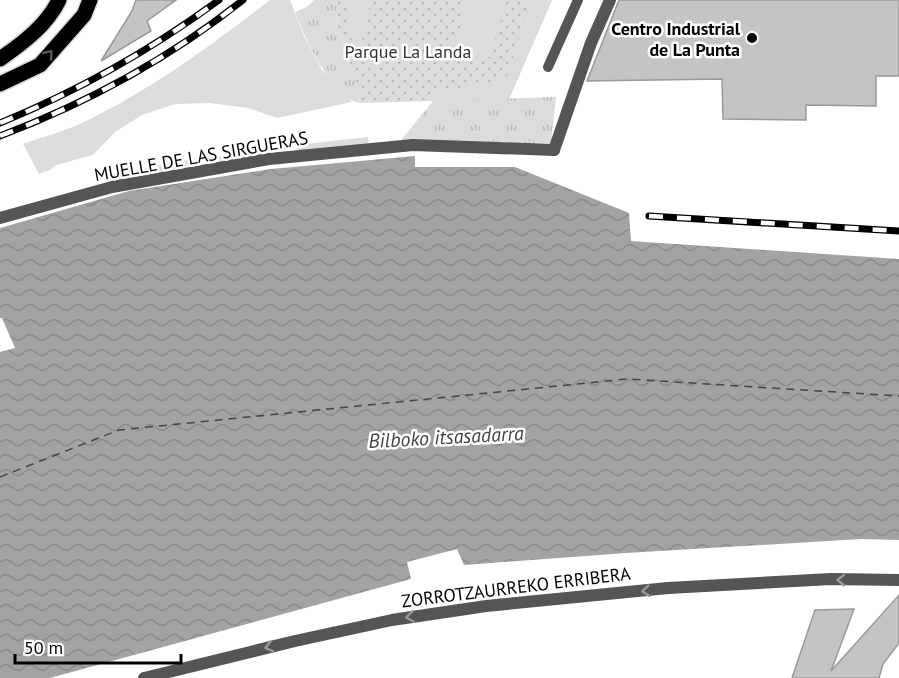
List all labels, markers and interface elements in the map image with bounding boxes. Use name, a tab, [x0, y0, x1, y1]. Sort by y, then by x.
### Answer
place label: Centro Industrial de La Punta	[611, 17, 741, 61]
marker: Centro Industrial de La Punta	[745, 31, 759, 45]
park label: Parque La Landa	[345, 40, 471, 63]
one-way arrow	[42, 50, 53, 61]
street label: MUELLE DE LAS SIRGUERAS	[92, 126, 310, 186]
water label: Bilboko itsasadarra	[368, 420, 525, 454]
street label: ZORROTZAURREKO ERRIBERA	[400, 561, 632, 612]
one-way arrow	[836, 573, 845, 586]
one-way arrow	[641, 584, 650, 597]
one-way arrow	[406, 611, 415, 623]
scale bar	[15, 627, 182, 665]
text: 50 m	[24, 636, 63, 659]
one-way arrow	[264, 640, 274, 653]

